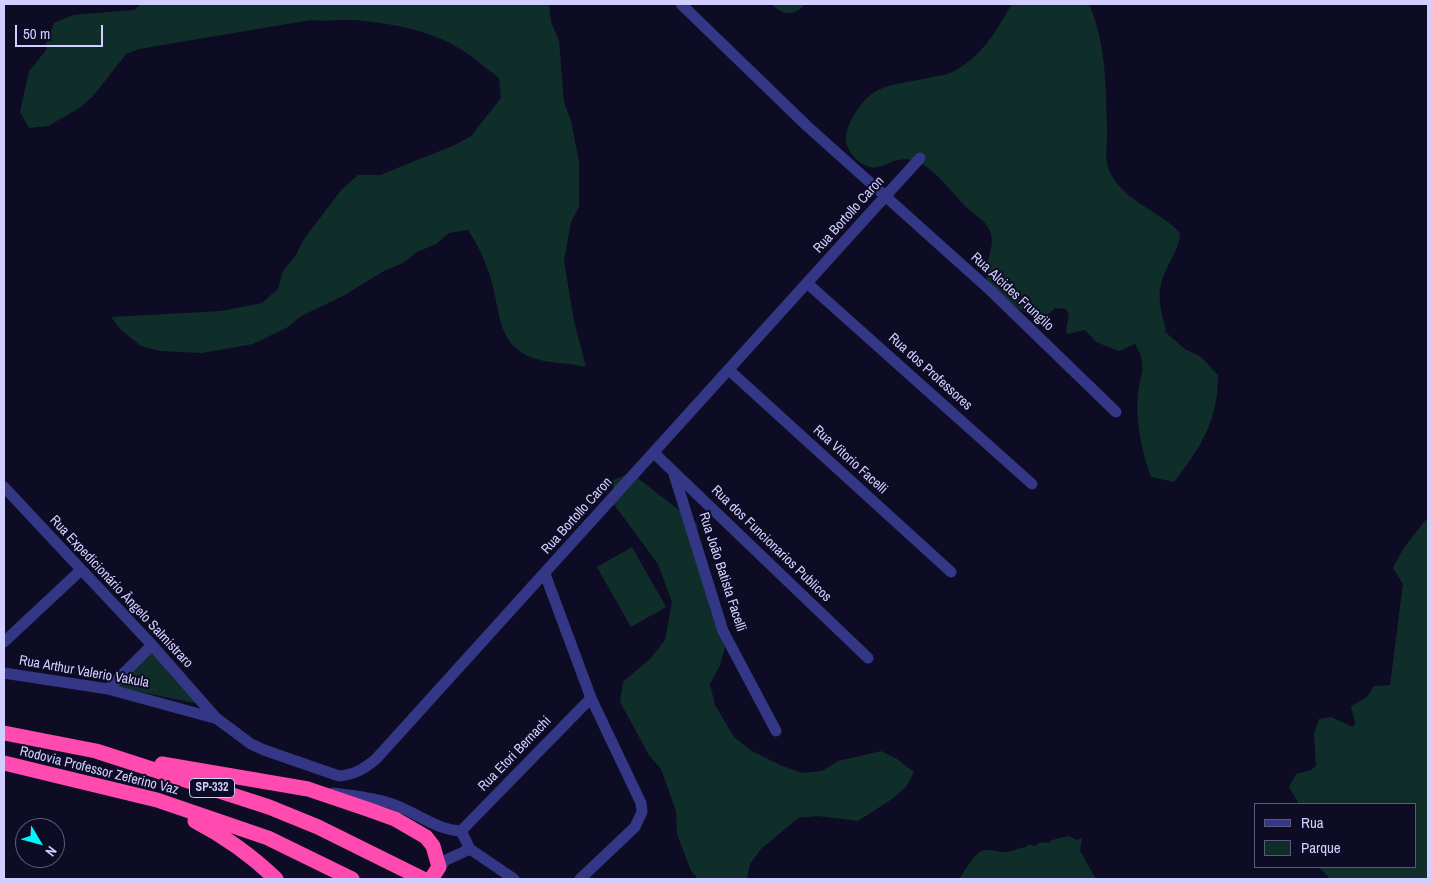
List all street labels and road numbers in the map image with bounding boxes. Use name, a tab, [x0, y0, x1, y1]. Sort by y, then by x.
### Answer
street label: Rua Bortollo Caron	[810, 173, 888, 257]
street label: Rua Alcides Frungilo	[967, 249, 1057, 335]
street label: Rua dos Professores	[885, 330, 975, 414]
street label: Rua Vitorio Facelli	[809, 422, 891, 498]
street label: Rua Bortollo Caron	[538, 474, 616, 558]
street label: Rua dos Funcionarios Publicos	[708, 482, 834, 606]
street label: Rua João Batista Facelli	[695, 510, 749, 634]
street label: Rua Expedicionário Ângelo Salmistraro	[46, 512, 196, 672]
street label: Rua Arthur Valerio Vakula	[18, 652, 150, 692]
street label: Rua Etori Bernachi	[475, 713, 555, 795]
street label: Rodovia Professor Zeferino Vaz	[18, 743, 180, 799]
road number: SP-332	[190, 778, 234, 798]

